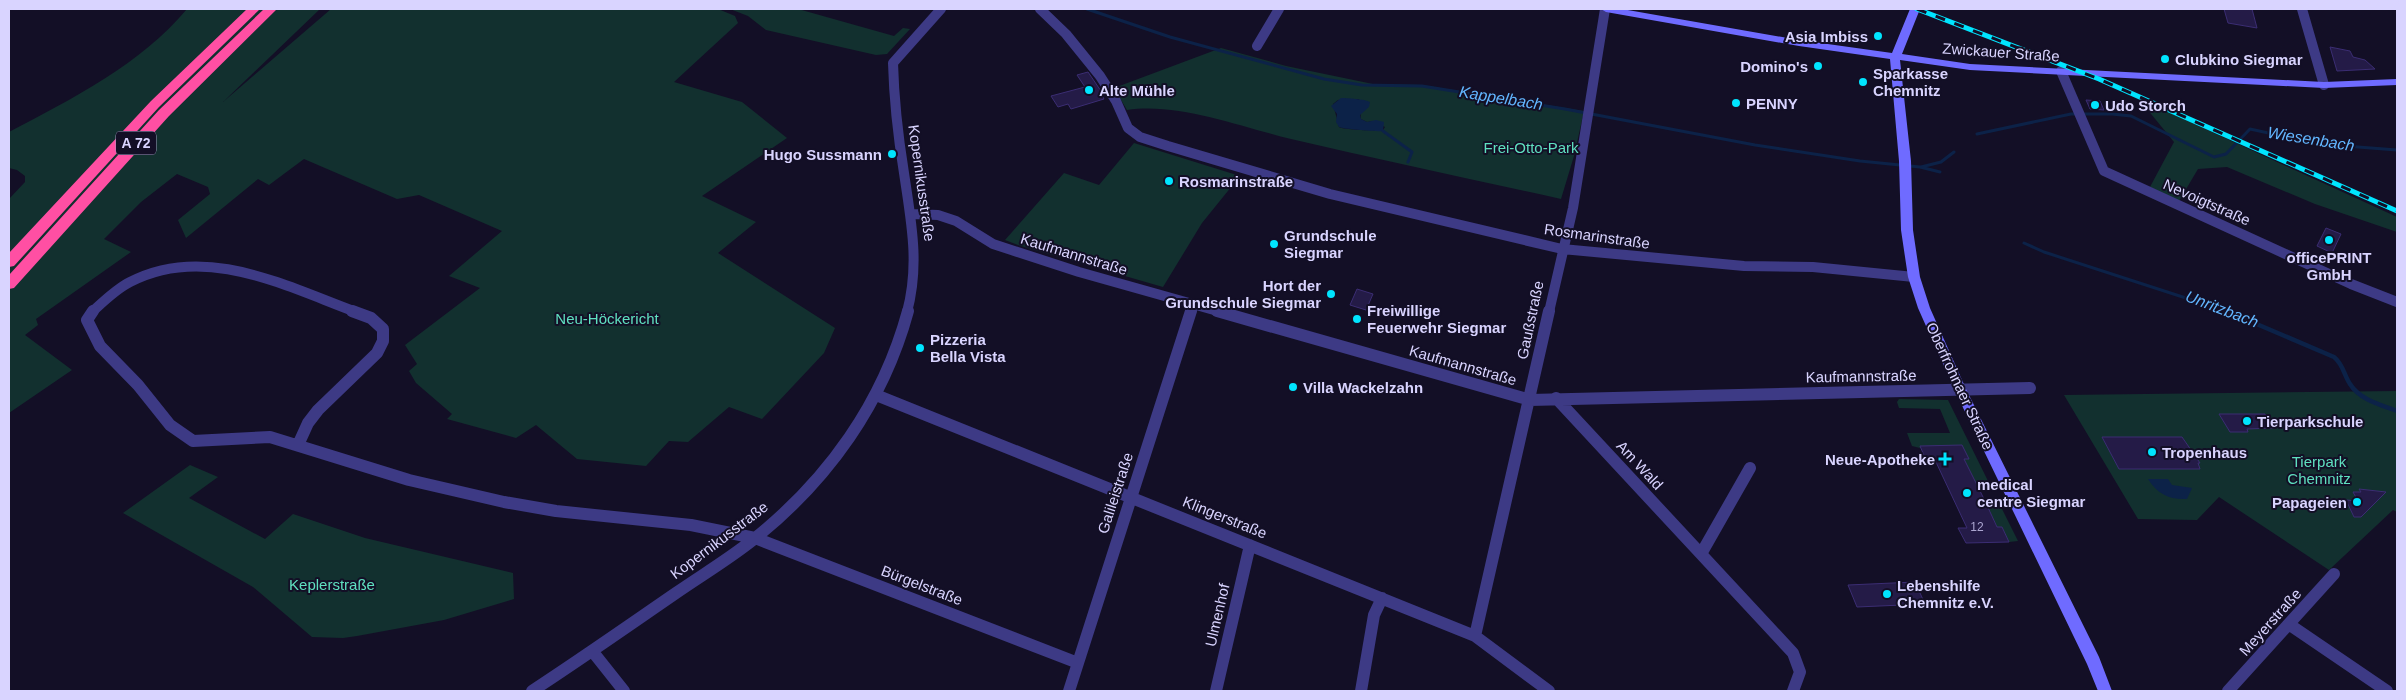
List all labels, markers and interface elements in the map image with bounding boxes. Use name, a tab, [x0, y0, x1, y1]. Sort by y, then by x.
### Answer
place label: Asia Imbiss	[1785, 28, 1868, 45]
marker: Asia Imbiss	[1872, 30, 1884, 42]
street label: Zwickauer Straße	[1942, 39, 2060, 65]
place label: Clubkino Siegmar	[2175, 51, 2303, 68]
marker: Clubkino Siegmar	[2159, 53, 2171, 65]
place label: Domino's	[1740, 58, 1808, 75]
marker: Domino's	[1812, 60, 1824, 72]
place label: Sparkasse Chemnitz	[1873, 65, 1948, 99]
marker: Sparkasse Chemnitz	[1857, 76, 1869, 88]
place label: Alte Mühle	[1099, 82, 1175, 99]
water label: Kappelbach	[1458, 83, 1544, 113]
marker: Alte Mühle	[1083, 84, 1095, 96]
place label: PENNY	[1746, 95, 1798, 112]
marker: PENNY	[1730, 97, 1742, 109]
place label: Udo Storch	[2105, 97, 2186, 114]
marker: Udo Storch	[2089, 99, 2101, 111]
street label: Kopernikusstraße	[905, 124, 939, 242]
water label: Wiesenbach	[2266, 124, 2356, 154]
road number: A 72	[116, 132, 156, 154]
park label: Frei-Otto-Park	[1483, 139, 1579, 156]
place label: Hugo Sussmann	[764, 146, 882, 163]
marker: Hugo Sussmann	[886, 148, 898, 160]
place label: Rosmarinstraße	[1179, 173, 1293, 190]
marker: Rosmarinstraße	[1163, 175, 1175, 187]
street label: Nevoigtstraße	[2161, 175, 2253, 229]
street label: Rosmarinstraße	[1543, 220, 1651, 252]
place label: Grundschule Siegmar	[1284, 227, 1377, 261]
street label: Kaufmannstraße	[1018, 230, 1130, 278]
marker: officePRINT GmbH	[2323, 234, 2335, 246]
marker: Grundschule Siegmar	[1268, 238, 1280, 250]
place label: officePRINT GmbH	[2286, 249, 2372, 283]
place label: Hort der Grundschule Siegmar	[1165, 277, 1321, 311]
street label: Gaußstraße	[1513, 279, 1547, 361]
water label: Unritzbach	[2183, 287, 2261, 331]
marker: Hort der Grundschule Siegmar	[1325, 288, 1337, 300]
place label: Freiwillige Feuerwehr Siegmar	[1367, 302, 1506, 336]
park label: Neu-Höckericht	[555, 310, 660, 327]
marker: Freiwillige Feuerwehr Siegmar	[1351, 313, 1363, 325]
street label: Oberfrohnaer Straße	[1923, 320, 1997, 452]
place label: Pizzeria Bella Vista	[930, 331, 1006, 365]
marker: Pizzeria Bella Vista	[914, 342, 926, 354]
street label: Kaufmannstraße	[1407, 342, 1519, 388]
street label: Kaufmannstraße	[1805, 367, 1917, 385]
place label: Villa Wackelzahn	[1303, 379, 1423, 396]
marker: Villa Wackelzahn	[1287, 381, 1299, 393]
place label: Tierparkschule	[2257, 413, 2363, 430]
marker: Tierparkschule	[2241, 415, 2253, 427]
street label: Am Wald	[1613, 437, 1667, 493]
place label: Tropenhaus	[2162, 444, 2247, 461]
marker: Tropenhaus	[2146, 446, 2158, 458]
street label: Galileistraße	[1094, 450, 1136, 536]
place label: Neue-Apotheke	[1825, 451, 1935, 468]
marker: Neue-Apotheke	[1939, 453, 1951, 465]
park label: Tierpark Chemnitz	[2287, 453, 2351, 487]
place label: medical centre Siegmar	[1977, 476, 2086, 510]
marker: medical centre Siegmar	[1961, 487, 1973, 499]
street label: Klingerstraße	[1180, 492, 1270, 542]
place label: Papageien	[2272, 494, 2347, 511]
marker: Papageien	[2351, 496, 2363, 508]
street label: Kopernikusstraße	[667, 498, 771, 582]
house number: 12	[1970, 520, 1984, 534]
street label: Bürgelstraße	[879, 562, 965, 608]
park label: Keplerstraße	[289, 576, 375, 593]
place label: Lebenshilfe Chemnitz e.V.	[1897, 577, 1994, 611]
street label: Ulmenhof	[1201, 581, 1233, 648]
street label: Meyerstraße	[2236, 585, 2304, 659]
marker: Lebenshilfe Chemnitz e.V.	[1881, 588, 1893, 600]

